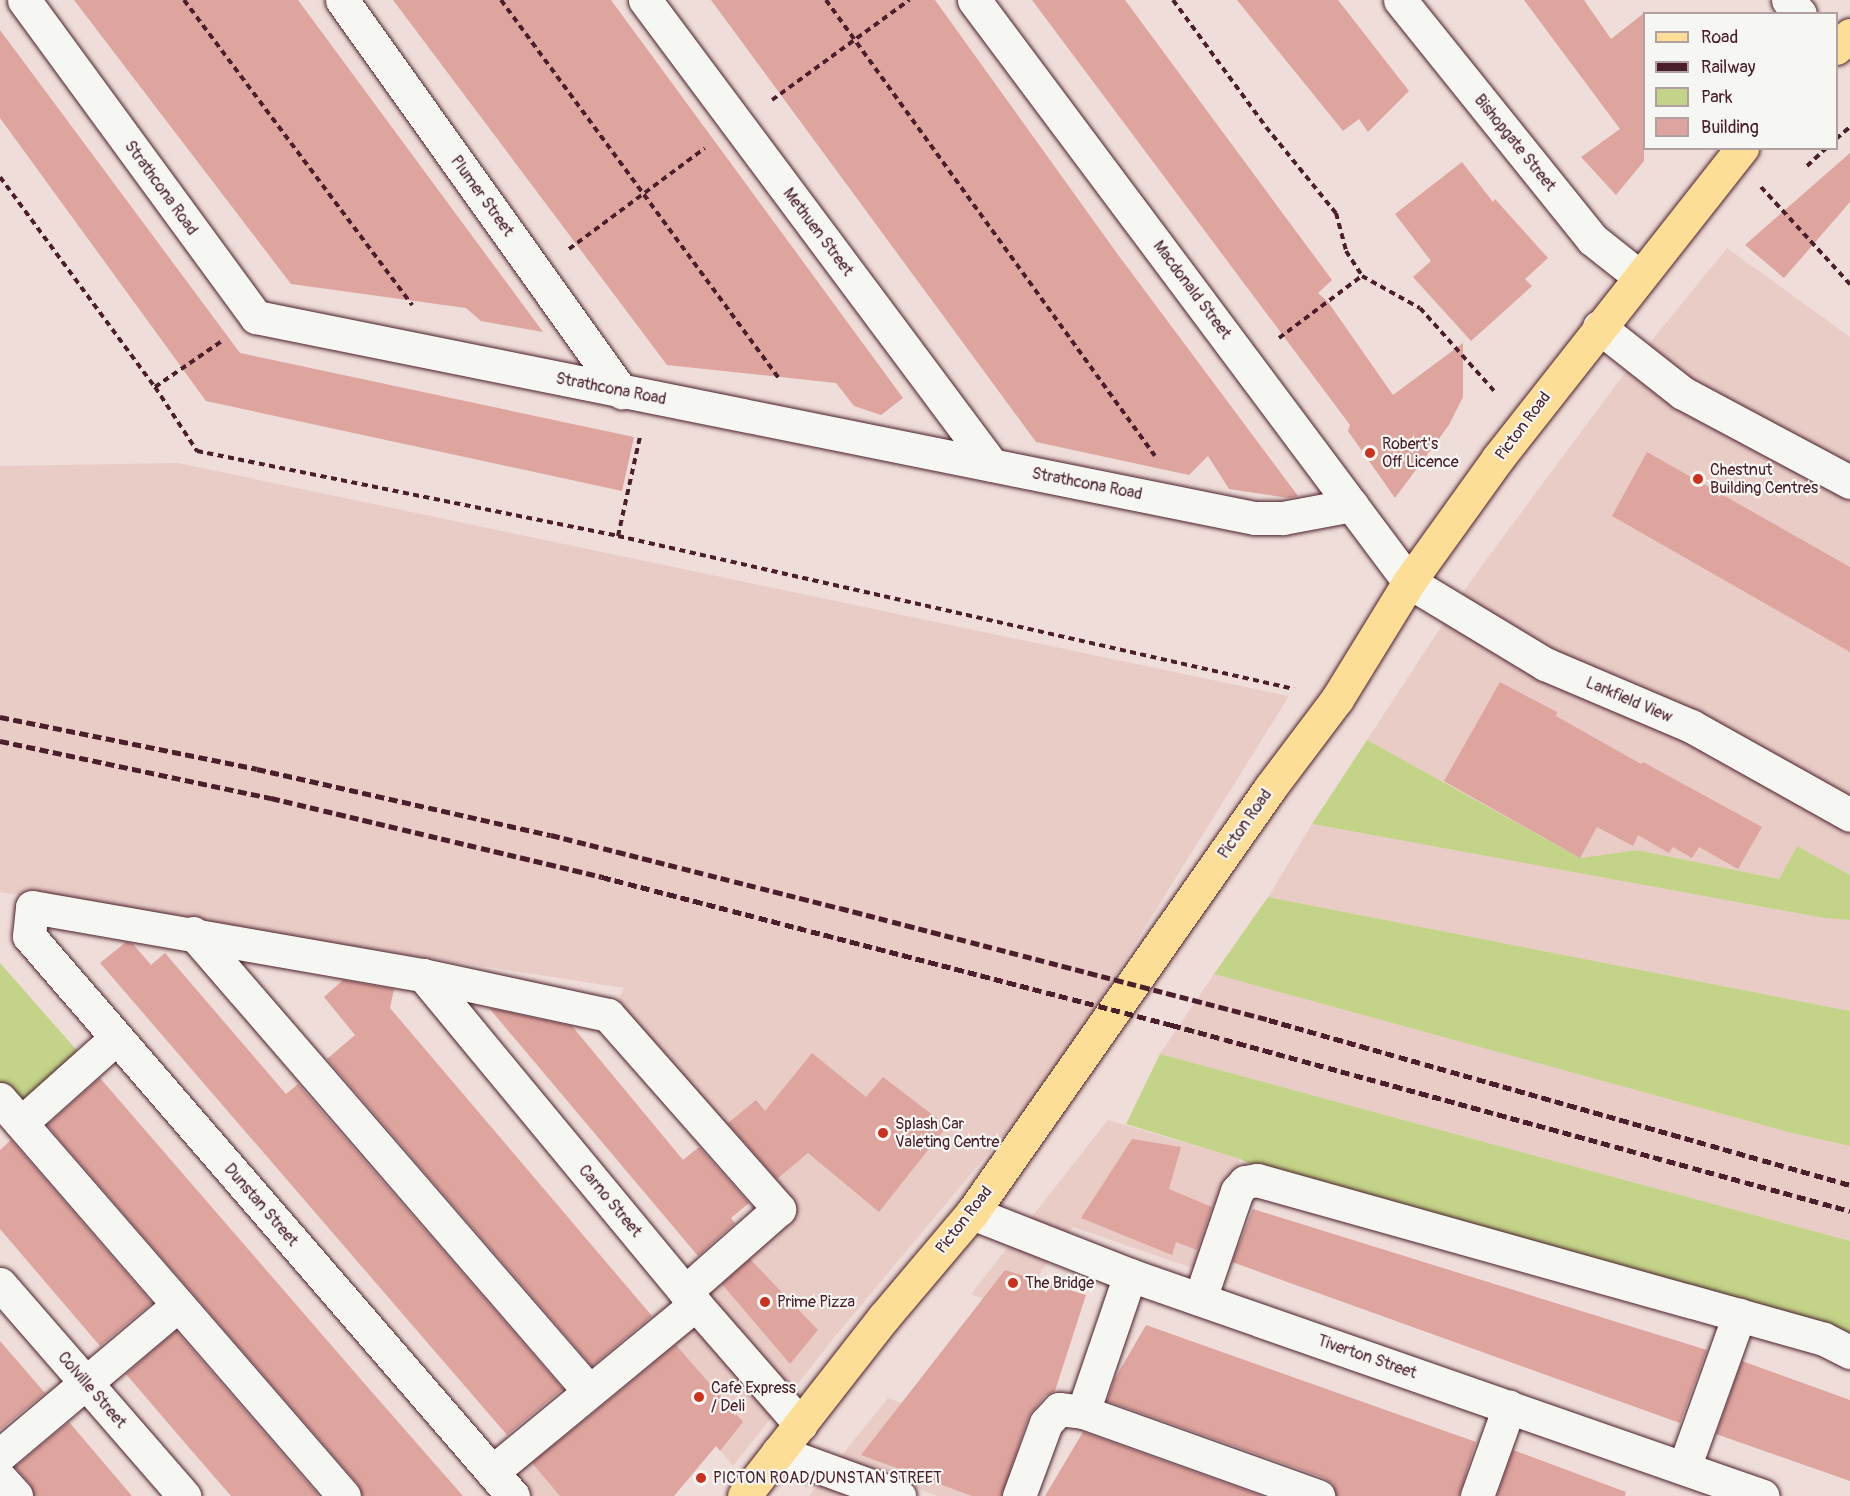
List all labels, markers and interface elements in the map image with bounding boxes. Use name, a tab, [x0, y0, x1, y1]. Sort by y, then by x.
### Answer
legend	[1643, 12, 1838, 150]
text: Road	[1701, 26, 1738, 49]
text: Railway	[1701, 56, 1756, 79]
text: Park	[1701, 86, 1733, 109]
street label: Bishopgate Street	[1470, 91, 1560, 195]
text: Building	[1701, 116, 1759, 139]
street label: Strathcona Road	[120, 137, 202, 239]
street label: Plumer Street	[446, 152, 518, 240]
street label: Methuen Street	[779, 184, 857, 280]
street label: Macdonald Street	[1149, 237, 1235, 343]
street label: Strathcona Road	[554, 369, 668, 409]
street label: Picton Road	[1491, 388, 1555, 464]
place label: Robert's Off Licence	[1382, 434, 1459, 472]
marker: Robert's Off Licence	[1363, 446, 1377, 460]
place label: Chestnut Building Centres	[1710, 460, 1818, 498]
street label: Strathcona Road	[1030, 464, 1144, 504]
marker: Chestnut Building Centres	[1691, 472, 1705, 486]
street label: Larkfield View	[1583, 673, 1675, 727]
street label: Picton Road	[1214, 786, 1276, 862]
place label: Splash Car Valeting Centre	[895, 1114, 999, 1152]
marker: Splash Car Valeting Centre	[876, 1126, 890, 1140]
street label: Dunstan Street	[220, 1160, 302, 1250]
street label: Carno Street	[574, 1161, 646, 1241]
street label: Picton Road	[932, 1182, 996, 1258]
place label: The Bridge	[1025, 1273, 1094, 1293]
marker: The Bridge	[1006, 1276, 1020, 1290]
place label: Prime Pizza	[777, 1292, 855, 1312]
marker: Prime Pizza	[758, 1295, 772, 1309]
street label: Tiverton Street	[1315, 1331, 1419, 1383]
street label: Colville Street	[54, 1348, 130, 1432]
place label: Cafe Express / Deli	[711, 1378, 796, 1416]
marker: Cafe Express / Deli	[692, 1390, 706, 1404]
place label: PICTON ROAD/DUNSTAN STREET	[713, 1468, 942, 1488]
marker: PICTON ROAD/DUNSTAN STREET	[694, 1471, 708, 1485]

